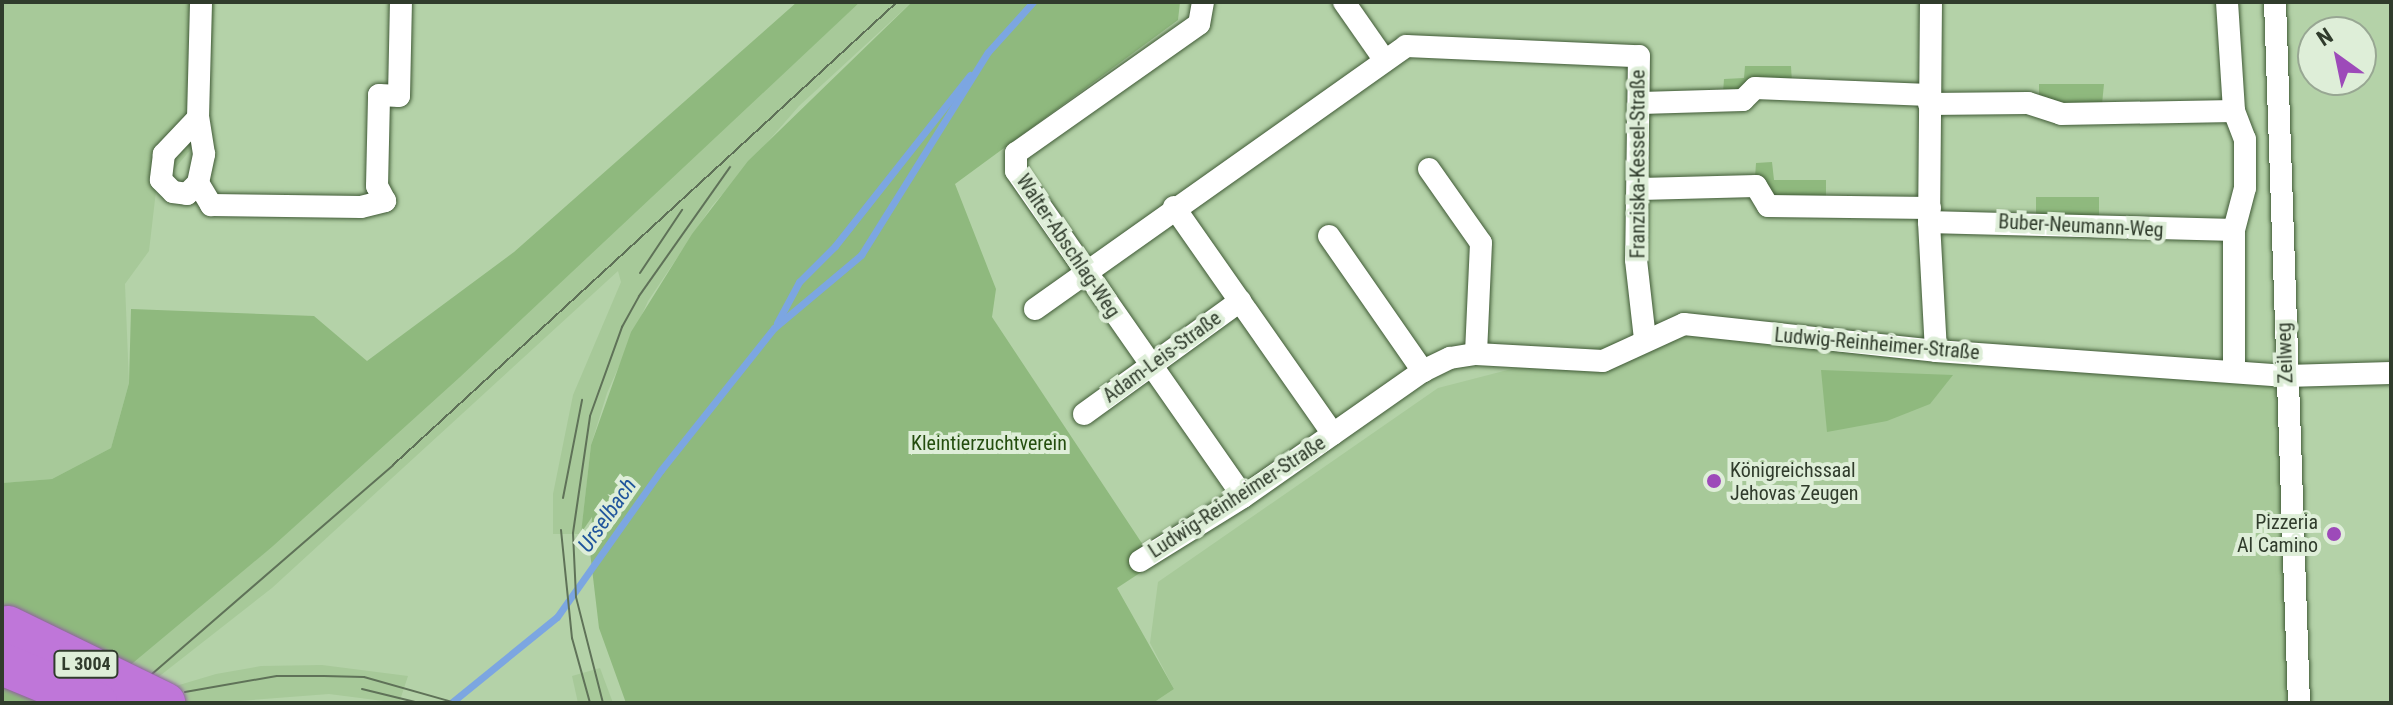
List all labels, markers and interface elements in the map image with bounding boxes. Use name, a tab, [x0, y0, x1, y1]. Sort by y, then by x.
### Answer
north arrow	[2297, 16, 2377, 96]
text: N	[2312, 23, 2337, 51]
street label: Franziska-Kessel-Straße	[1626, 70, 1650, 258]
street label: Walter-Abschlag-Weg	[1011, 170, 1125, 322]
street label: Buber-Neumann-Weg	[1998, 210, 2164, 242]
street label: Adam-Leis-Straße	[1098, 306, 1226, 408]
street label: Zeilweg	[2272, 322, 2298, 384]
street label: Ludwig-Reinheimer-Straße	[1773, 323, 1981, 365]
park label: Kleintierzuchtverein	[911, 431, 1067, 455]
street label: Ludwig-Reinheimer-Straße	[1144, 431, 1330, 563]
place label: Königreichssaal Jehovas Zeugen	[1730, 458, 1859, 505]
marker: Königreichssaal Jehovas Zeugen	[1705, 472, 1723, 490]
water label: Urselbach	[572, 473, 642, 557]
place label: Pizzeria Al Camino	[2237, 510, 2318, 557]
marker: Pizzeria Al Camino	[2325, 525, 2343, 543]
road number: L 3004	[52, 650, 120, 678]

